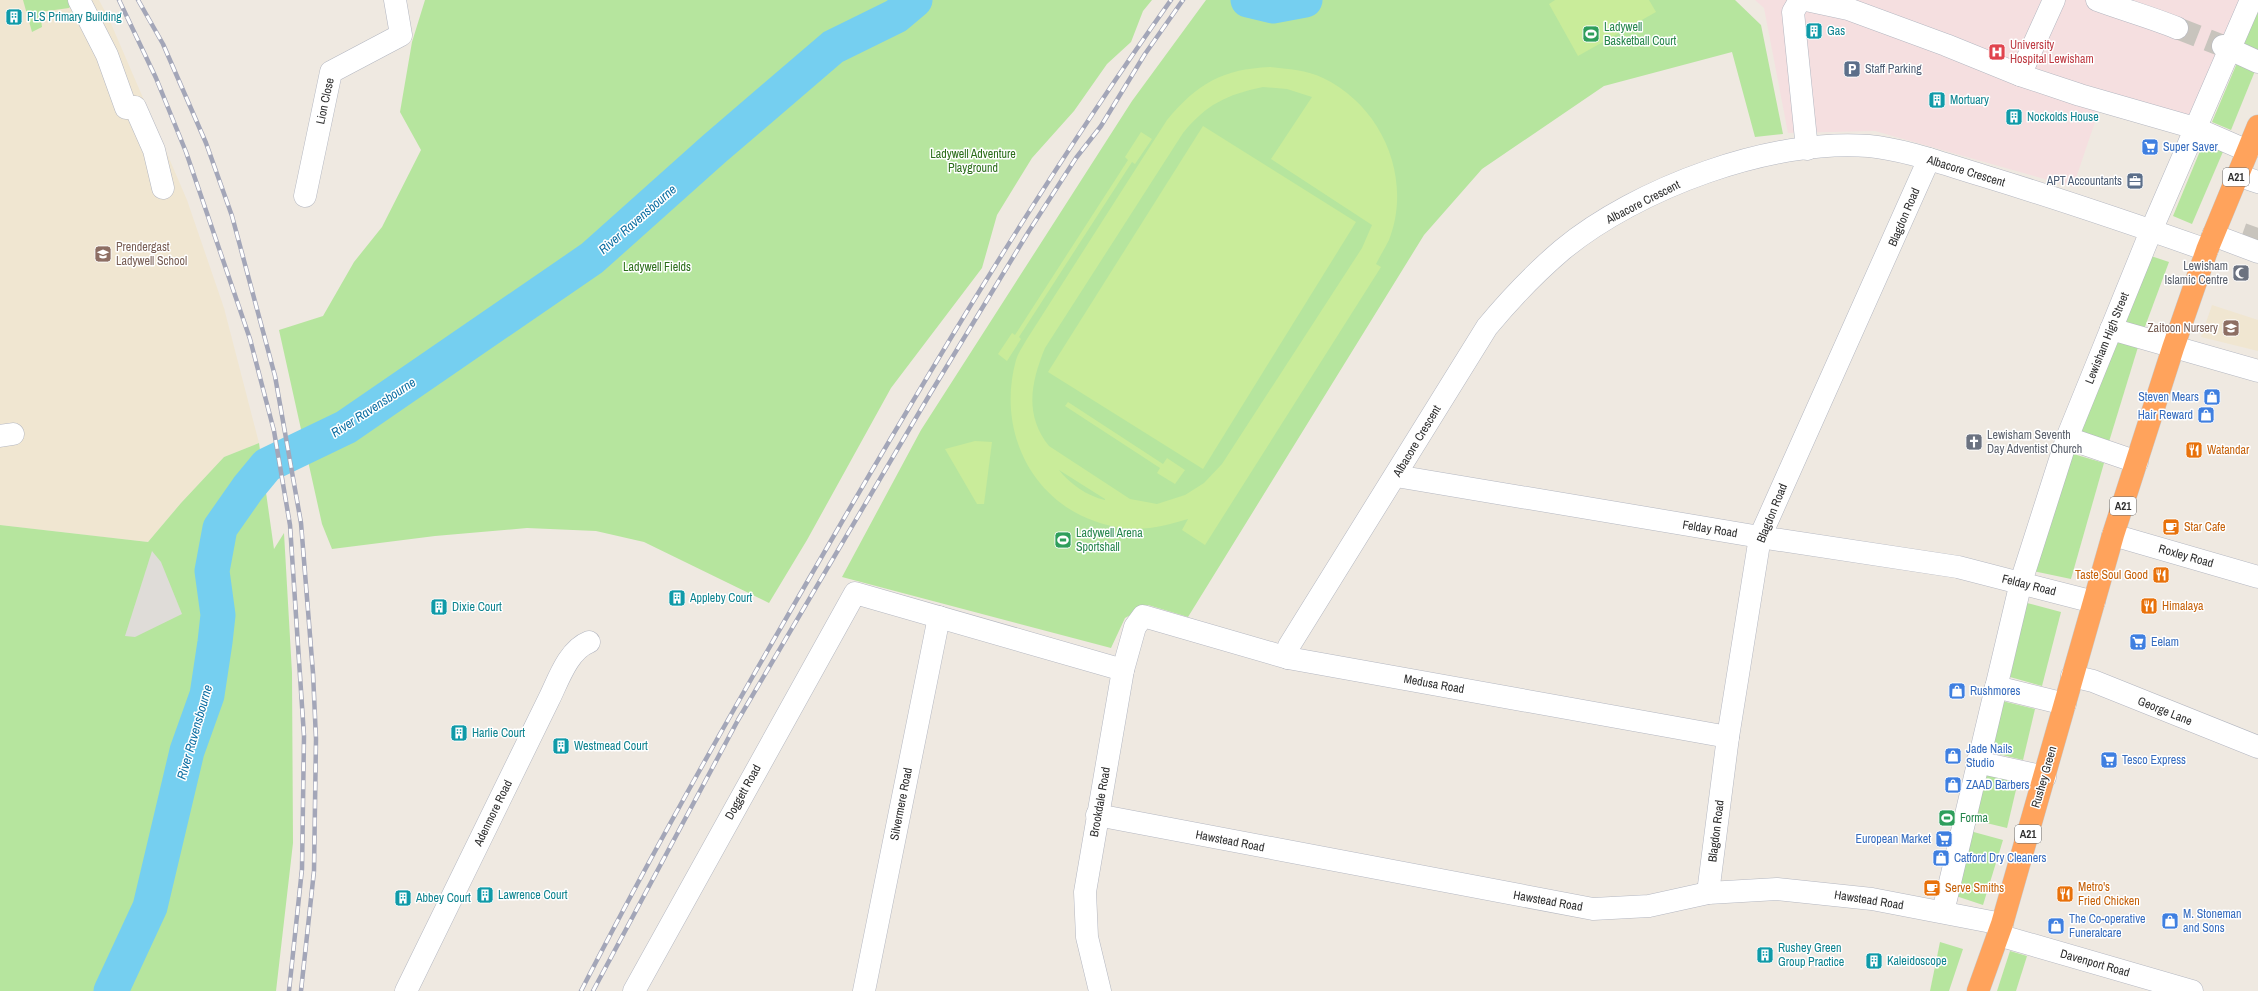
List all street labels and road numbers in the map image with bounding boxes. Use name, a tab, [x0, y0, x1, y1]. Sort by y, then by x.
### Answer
street label: Lion Close	[312, 76, 338, 126]
street label: Albacore Crescent	[1924, 151, 2007, 191]
road number: A21	[2223, 168, 2249, 186]
street label: Albacore Crescent	[1602, 176, 1683, 228]
street label: Blagdon Road	[1884, 185, 1924, 249]
street label: Lewisham High Street	[2081, 290, 2133, 386]
street label: Albacore Crescent	[1389, 402, 1445, 481]
street label: Blagdon Road	[1753, 481, 1791, 545]
road number: A21	[2110, 497, 2136, 515]
street label: Felday Road	[1681, 517, 1739, 541]
street label: Roxley Road	[2157, 541, 2215, 571]
street label: Felday Road	[2000, 571, 2058, 599]
street label: Medusa Road	[1402, 671, 1466, 697]
street label: George Lane	[2135, 693, 2195, 729]
street label: Rushey Green	[2028, 744, 2060, 810]
street label: Doggett Road	[721, 762, 765, 822]
street label: Silvermere Road	[886, 766, 916, 842]
street label: Brookdale Road	[1086, 766, 1114, 838]
street label: Adenmore Road	[470, 777, 516, 850]
street label: Blagdon Road	[1704, 799, 1728, 863]
road number: A21	[2015, 825, 2041, 843]
street label: Hawstead Road	[1194, 826, 1266, 856]
street label: Hawstead Road	[1512, 887, 1584, 915]
street label: Hawstead Road	[1833, 887, 1905, 913]
street label: Davenport Road	[2058, 945, 2132, 981]

